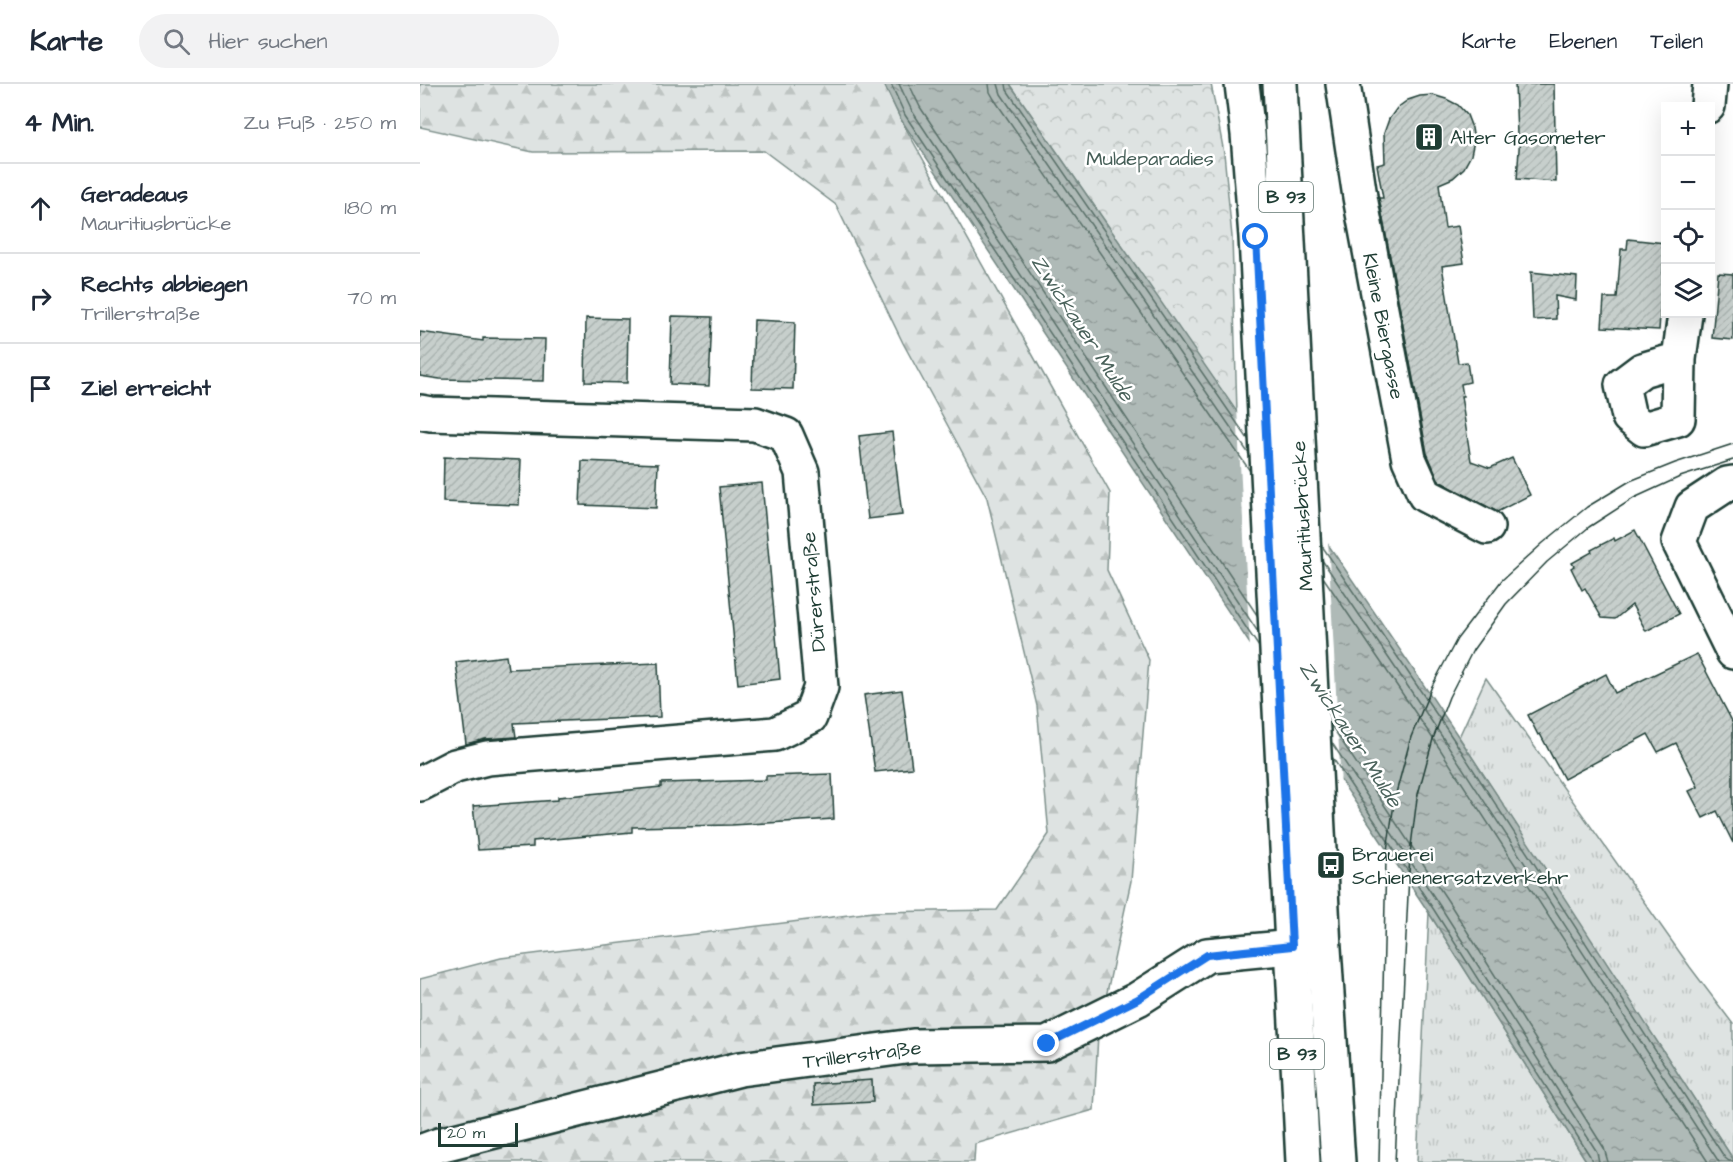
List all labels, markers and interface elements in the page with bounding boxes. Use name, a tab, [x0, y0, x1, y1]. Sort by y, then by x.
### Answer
search box	[139, 14, 559, 68]
text: Karte	[30, 22, 103, 61]
icon: search	[160, 25, 193, 58]
text: Hier suchen	[208, 26, 328, 57]
text: Karte	[1461, 27, 1516, 56]
text: Ebenen	[1549, 27, 1617, 56]
text: Teilen	[1650, 27, 1703, 56]
map controls	[1661, 102, 1715, 318]
button: +	[1661, 102, 1715, 156]
text: 4 Min.	[24, 105, 94, 141]
text: Zu Fuß · 250 m	[243, 109, 396, 137]
building icon: Alter Gasometer	[1413, 121, 1445, 153]
place label: Alter Gasometer	[1450, 124, 1606, 152]
park label: Muldeparadies	[1086, 145, 1214, 173]
button: −	[1661, 156, 1715, 210]
text: Geradeaus	[81, 179, 188, 210]
road number: B 93	[1259, 182, 1313, 212]
icon: ahead	[24, 192, 57, 225]
text: 180 m	[344, 194, 396, 222]
text: Mauritiusbrücke	[81, 210, 231, 238]
button: locate	[1661, 210, 1715, 264]
route start	[1242, 223, 1268, 249]
water label: Zwickauer Mulde	[1024, 250, 1142, 408]
street label: Kleine Biergasse	[1354, 251, 1411, 402]
button: layers	[1661, 264, 1715, 318]
text: Rechts abbiegen	[81, 269, 248, 300]
icon: right	[24, 282, 57, 315]
text: 70 m	[348, 284, 396, 312]
text: Trillerstraße	[81, 300, 200, 328]
icon: arrive	[24, 372, 57, 405]
text: Ziel erreicht	[81, 373, 211, 404]
street label: Mauritiusbrücke	[1285, 440, 1321, 592]
street label: Dürerstraße	[795, 531, 833, 653]
water label: Zwickauer Mulde	[1292, 656, 1410, 814]
place label: Brauerei Schienenersatzverkehr	[1352, 841, 1568, 892]
bus stop icon: Brauerei Schienenersatzverkehr	[1315, 849, 1347, 881]
route end	[1033, 1030, 1059, 1056]
street label: Trillerstraße	[801, 1034, 923, 1076]
road number: B 93	[1270, 1039, 1324, 1069]
scale bar	[438, 1120, 518, 1148]
text: 20 m	[447, 1122, 485, 1144]

